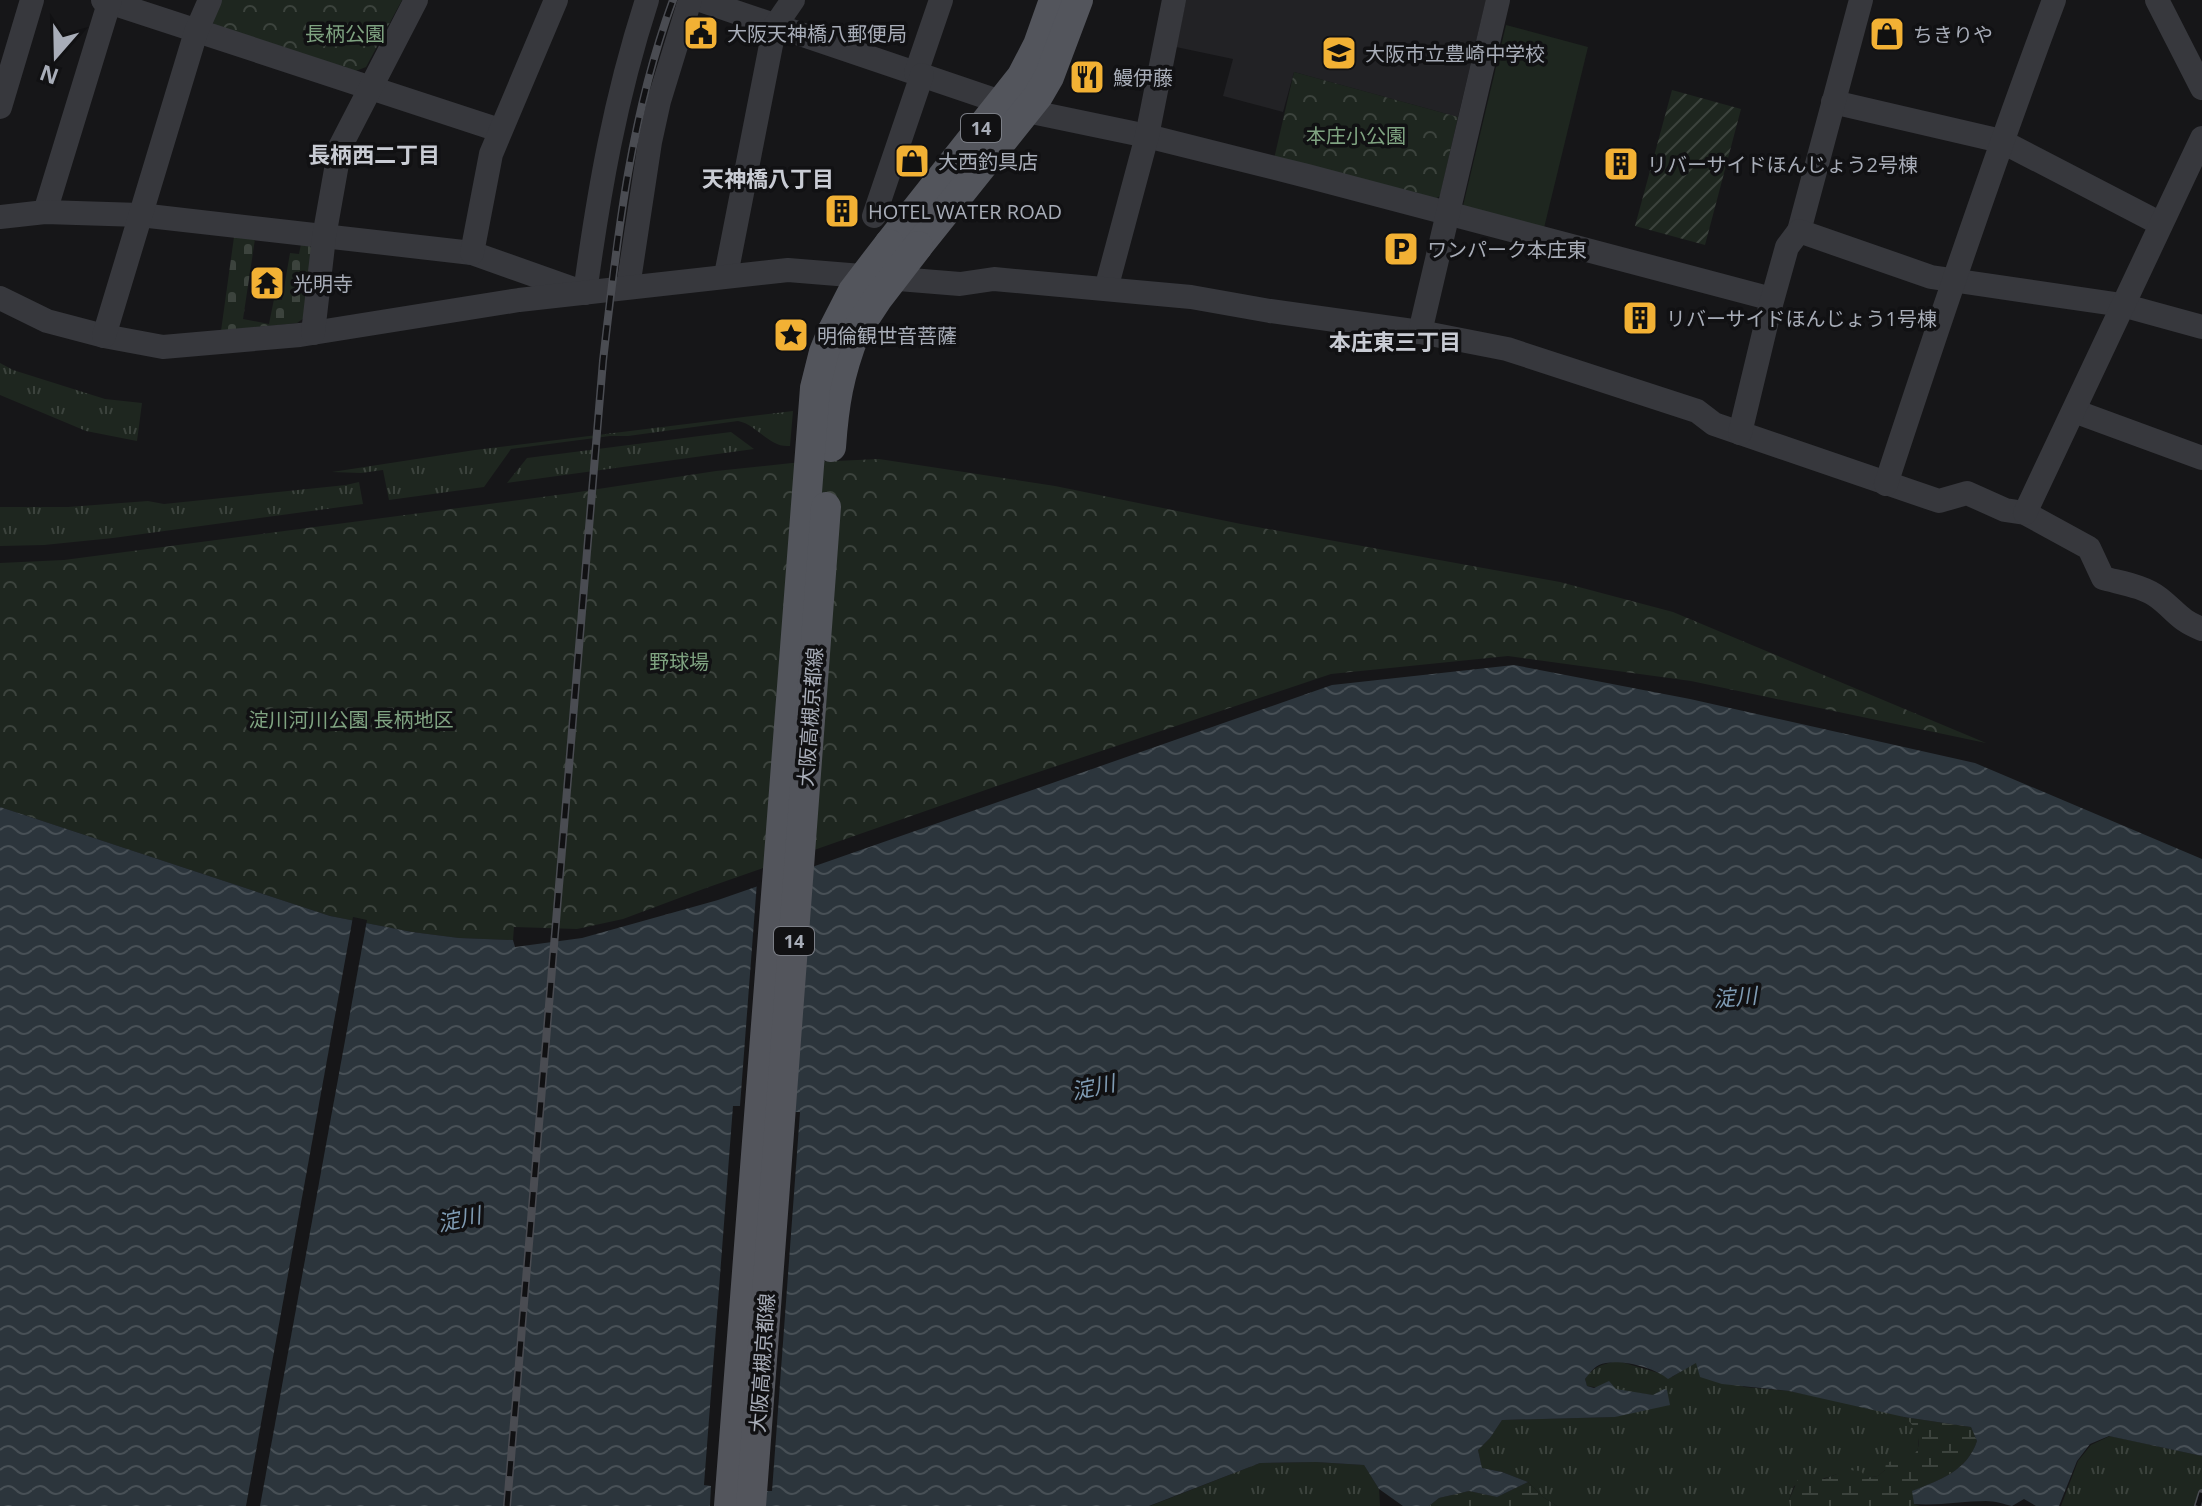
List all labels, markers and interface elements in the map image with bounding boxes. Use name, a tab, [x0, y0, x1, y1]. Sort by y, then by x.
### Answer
public building icon: 大阪天神橋八郵便局	[682, 14, 720, 52]
shop icon: ちきりや	[1868, 15, 1906, 53]
north arrow	[16, 16, 96, 96]
park label: 長柄公園	[305, 20, 385, 47]
place label: 大阪天神橋八郵便局	[727, 20, 907, 47]
place label: ちきりや	[1913, 21, 1993, 48]
school or university icon: 大阪市立豊崎中学校	[1320, 34, 1358, 72]
place label: 大阪市立豊崎中学校	[1365, 40, 1545, 67]
restaurant icon: 鰻伊藤	[1068, 58, 1106, 96]
text: N	[35, 59, 62, 93]
place label: 鰻伊藤	[1113, 64, 1173, 91]
road number: 14	[961, 114, 1001, 142]
park label: 本庄小公園	[1306, 122, 1406, 149]
district label: 長柄西二丁目	[308, 139, 440, 169]
shop icon: 大西釣具店	[893, 142, 931, 180]
building icon: リバーサイドほんじょう2号棟	[1602, 145, 1640, 183]
place label: 大西釣具店	[938, 148, 1038, 175]
place label: リバーサイドほんじょう2号棟	[1647, 151, 1918, 178]
district label: 天神橋八丁目	[702, 163, 834, 193]
building icon: HOTEL WATER ROAD	[823, 192, 861, 230]
place label: HOTEL WATER ROAD	[868, 198, 1062, 225]
parking icon: ワンパーク本庄東	[1382, 230, 1420, 268]
place label: ワンパーク本庄東	[1427, 236, 1587, 263]
temple icon: 光明寺	[248, 264, 286, 302]
place label: 光明寺	[293, 270, 353, 297]
building icon: リバーサイドほんじょう1号棟	[1621, 299, 1659, 337]
place label: リバーサイドほんじょう1号棟	[1666, 305, 1937, 332]
place icon: 明倫観世音菩薩	[772, 316, 810, 354]
place label: 明倫観世音菩薩	[817, 322, 957, 349]
district label: 本庄東三丁目	[1329, 326, 1461, 356]
street label: 大阪高槻京都線	[792, 646, 828, 788]
park label: 野球場	[649, 648, 709, 675]
park label: 淀川河川公園 長柄地区	[248, 706, 454, 733]
road number: 14	[774, 927, 814, 955]
water label: 淀川	[1712, 979, 1760, 1013]
water label: 淀川	[1068, 1066, 1120, 1105]
water label: 淀川	[434, 1198, 486, 1237]
street label: 大阪高槻京都線	[744, 1292, 780, 1434]

